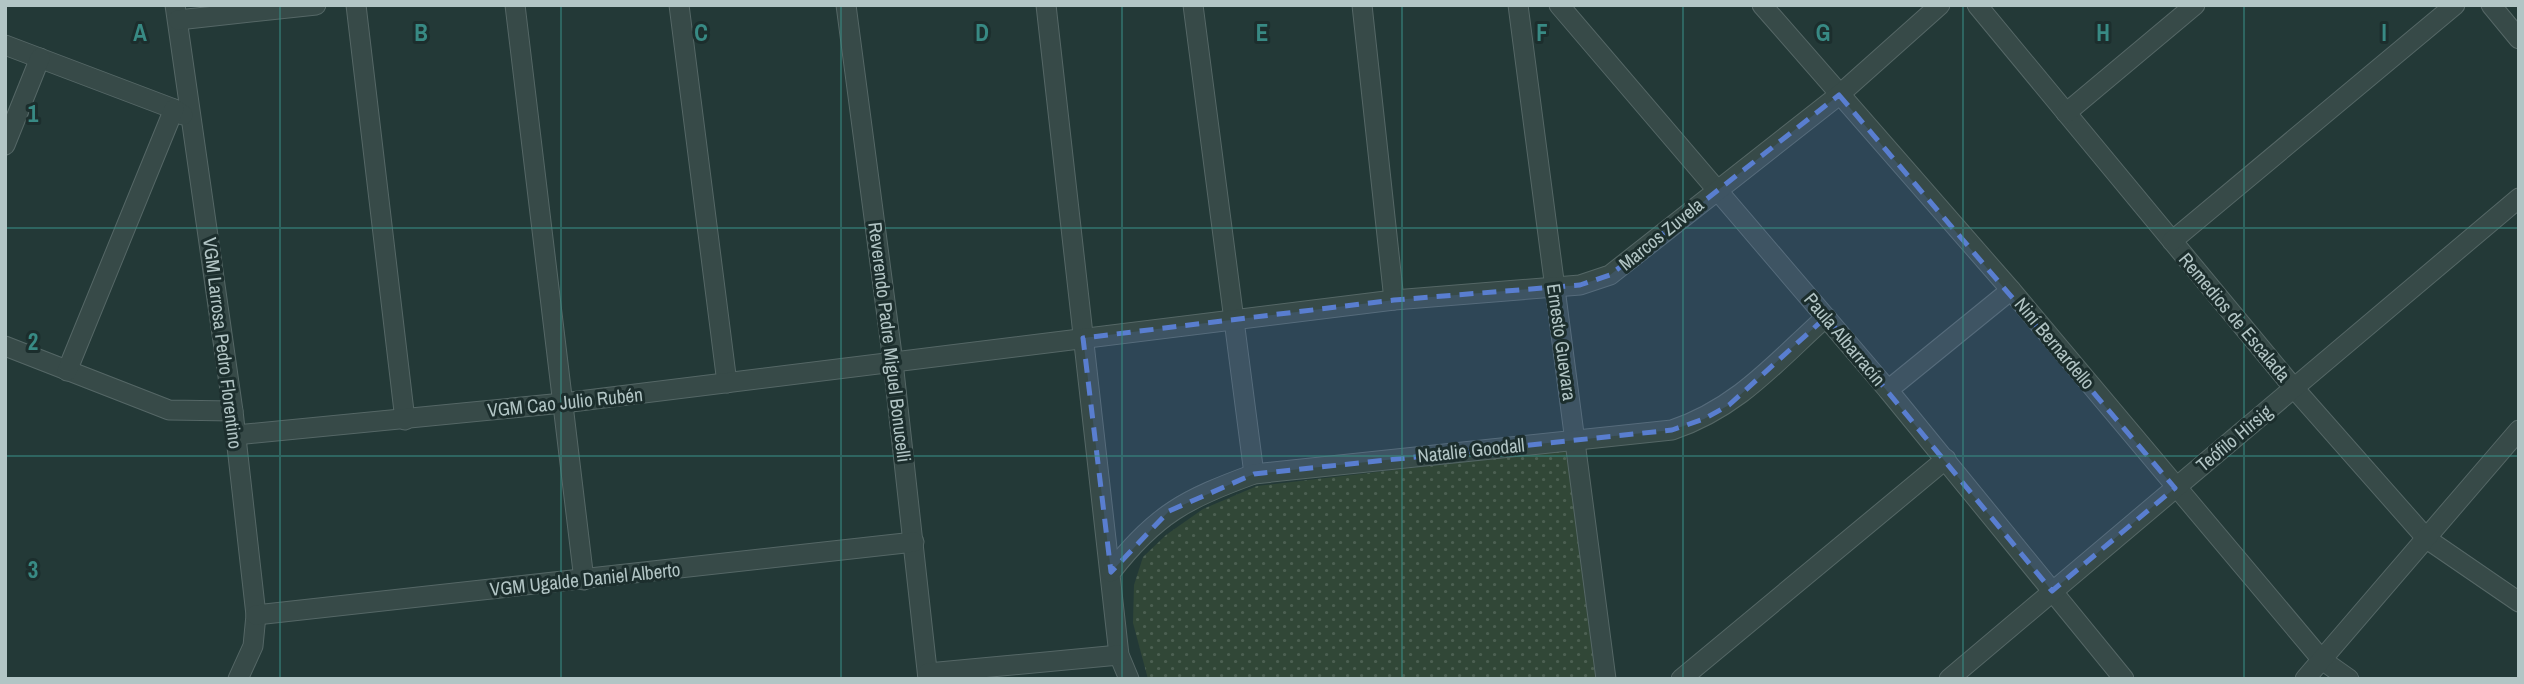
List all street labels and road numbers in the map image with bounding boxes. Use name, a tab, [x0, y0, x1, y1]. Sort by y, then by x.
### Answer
street label: Marcos Zuvela	[1613, 192, 1709, 276]
street label: Reverendo Padre Miguel Bonucelli	[862, 221, 918, 463]
street label: VGM Larrosa Pedro Florentino	[197, 236, 249, 450]
street label: Remedios de Escalada	[2173, 247, 2297, 387]
street label: Ernesto Guevara	[1541, 282, 1583, 402]
street label: Paula Albarracín	[1798, 287, 1892, 391]
street label: Niní Bernardello	[2009, 292, 2101, 394]
street label: VGM Cao Julio Rubén	[486, 381, 644, 423]
street label: Teófilo Hirsig	[2190, 398, 2278, 477]
street label: Natalie Goodall	[1416, 431, 1526, 469]
street label: VGM Ugalde Daniel Alberto	[488, 556, 682, 602]

